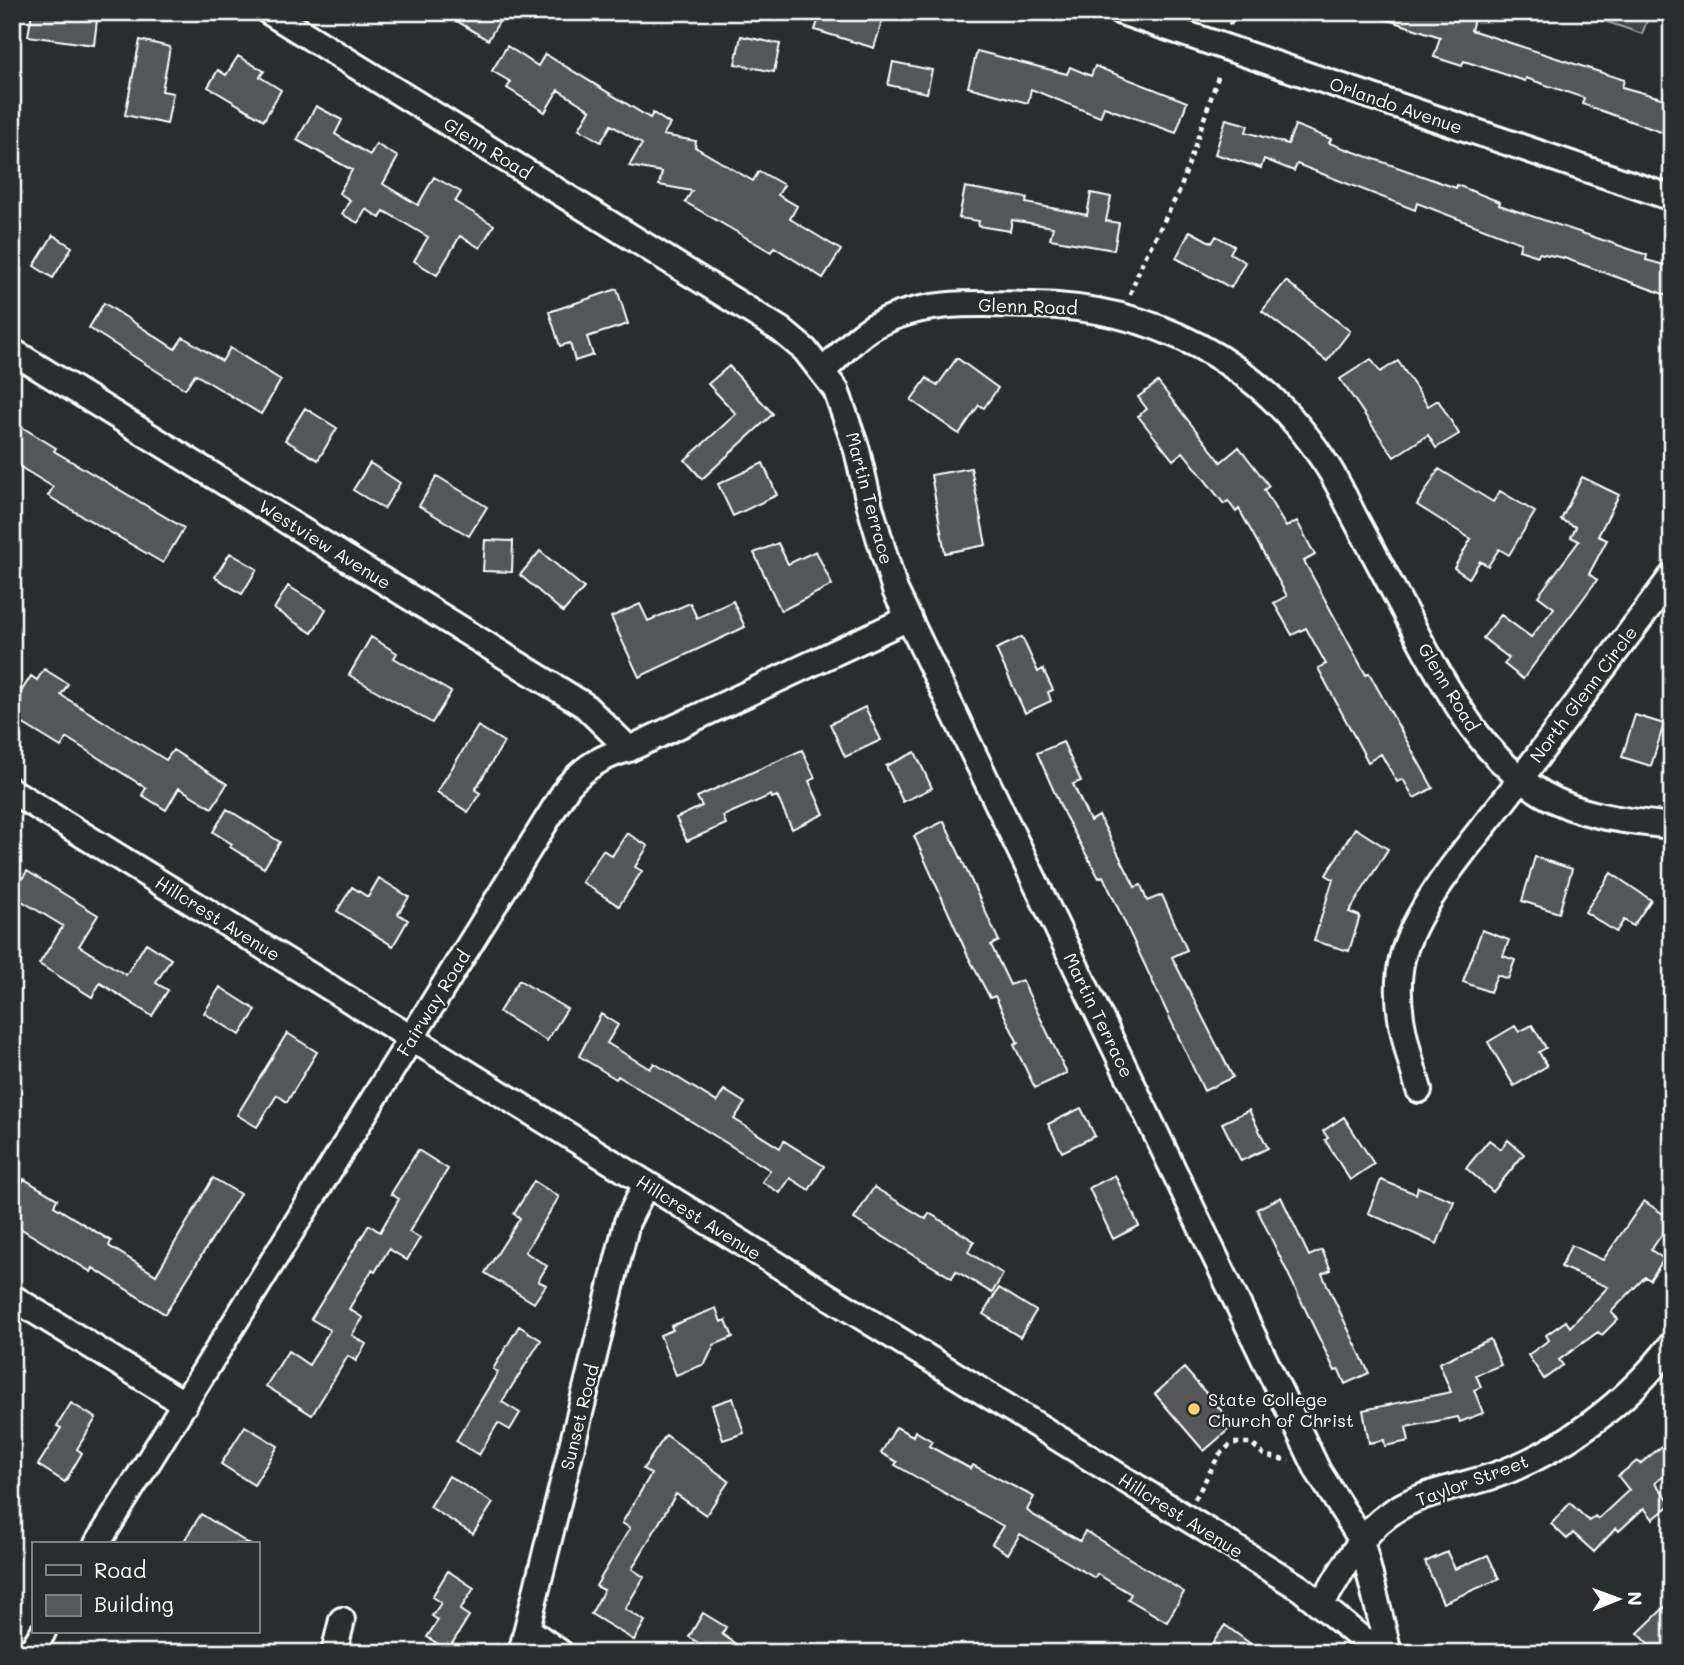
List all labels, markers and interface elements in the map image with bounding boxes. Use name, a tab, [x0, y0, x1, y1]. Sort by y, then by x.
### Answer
street label: Orlando Avenue	[1326, 71, 1466, 139]
street label: Glenn Road	[439, 111, 537, 185]
street label: Glenn Road	[978, 292, 1078, 320]
street label: Martin Terrace	[841, 429, 899, 567]
street label: Westview Avenue	[254, 494, 396, 594]
street label: North Glenn Circle	[1524, 621, 1642, 767]
street label: Glenn Road	[1413, 638, 1485, 736]
street label: Hillcrest Avenue	[151, 870, 285, 966]
street label: Fairway Road	[391, 945, 475, 1061]
street label: Martin Terrace	[1058, 949, 1140, 1081]
street label: Hillcrest Avenue	[632, 1169, 766, 1265]
street label: Sunset Road	[554, 1362, 604, 1472]
place label: State College Church of Christ	[1208, 1387, 1354, 1432]
marker: State College Church of Christ	[1186, 1401, 1202, 1417]
street label: Taylor Street	[1412, 1449, 1532, 1511]
street label: Hillcrest Avenue	[1114, 1467, 1248, 1563]
legend	[32, 1542, 259, 1634]
text: Road	[94, 1556, 146, 1583]
north arrow	[1582, 1564, 1652, 1634]
text: Building	[94, 1590, 174, 1617]
text: N	[1623, 1591, 1648, 1606]

